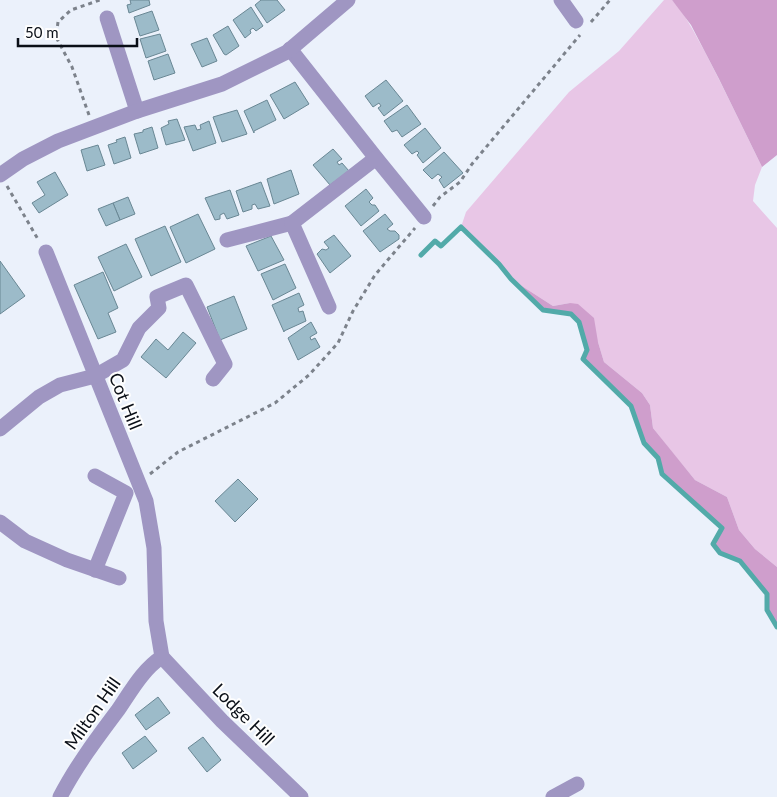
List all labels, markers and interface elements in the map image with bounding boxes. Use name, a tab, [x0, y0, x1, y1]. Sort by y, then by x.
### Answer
scale bar	[18, 15, 136, 47]
text: 50 m	[25, 23, 59, 41]
street label: Cot Hill	[105, 369, 147, 433]
street label: Milton Hill	[59, 673, 125, 753]
street label: Lodge Hill	[208, 678, 280, 750]

